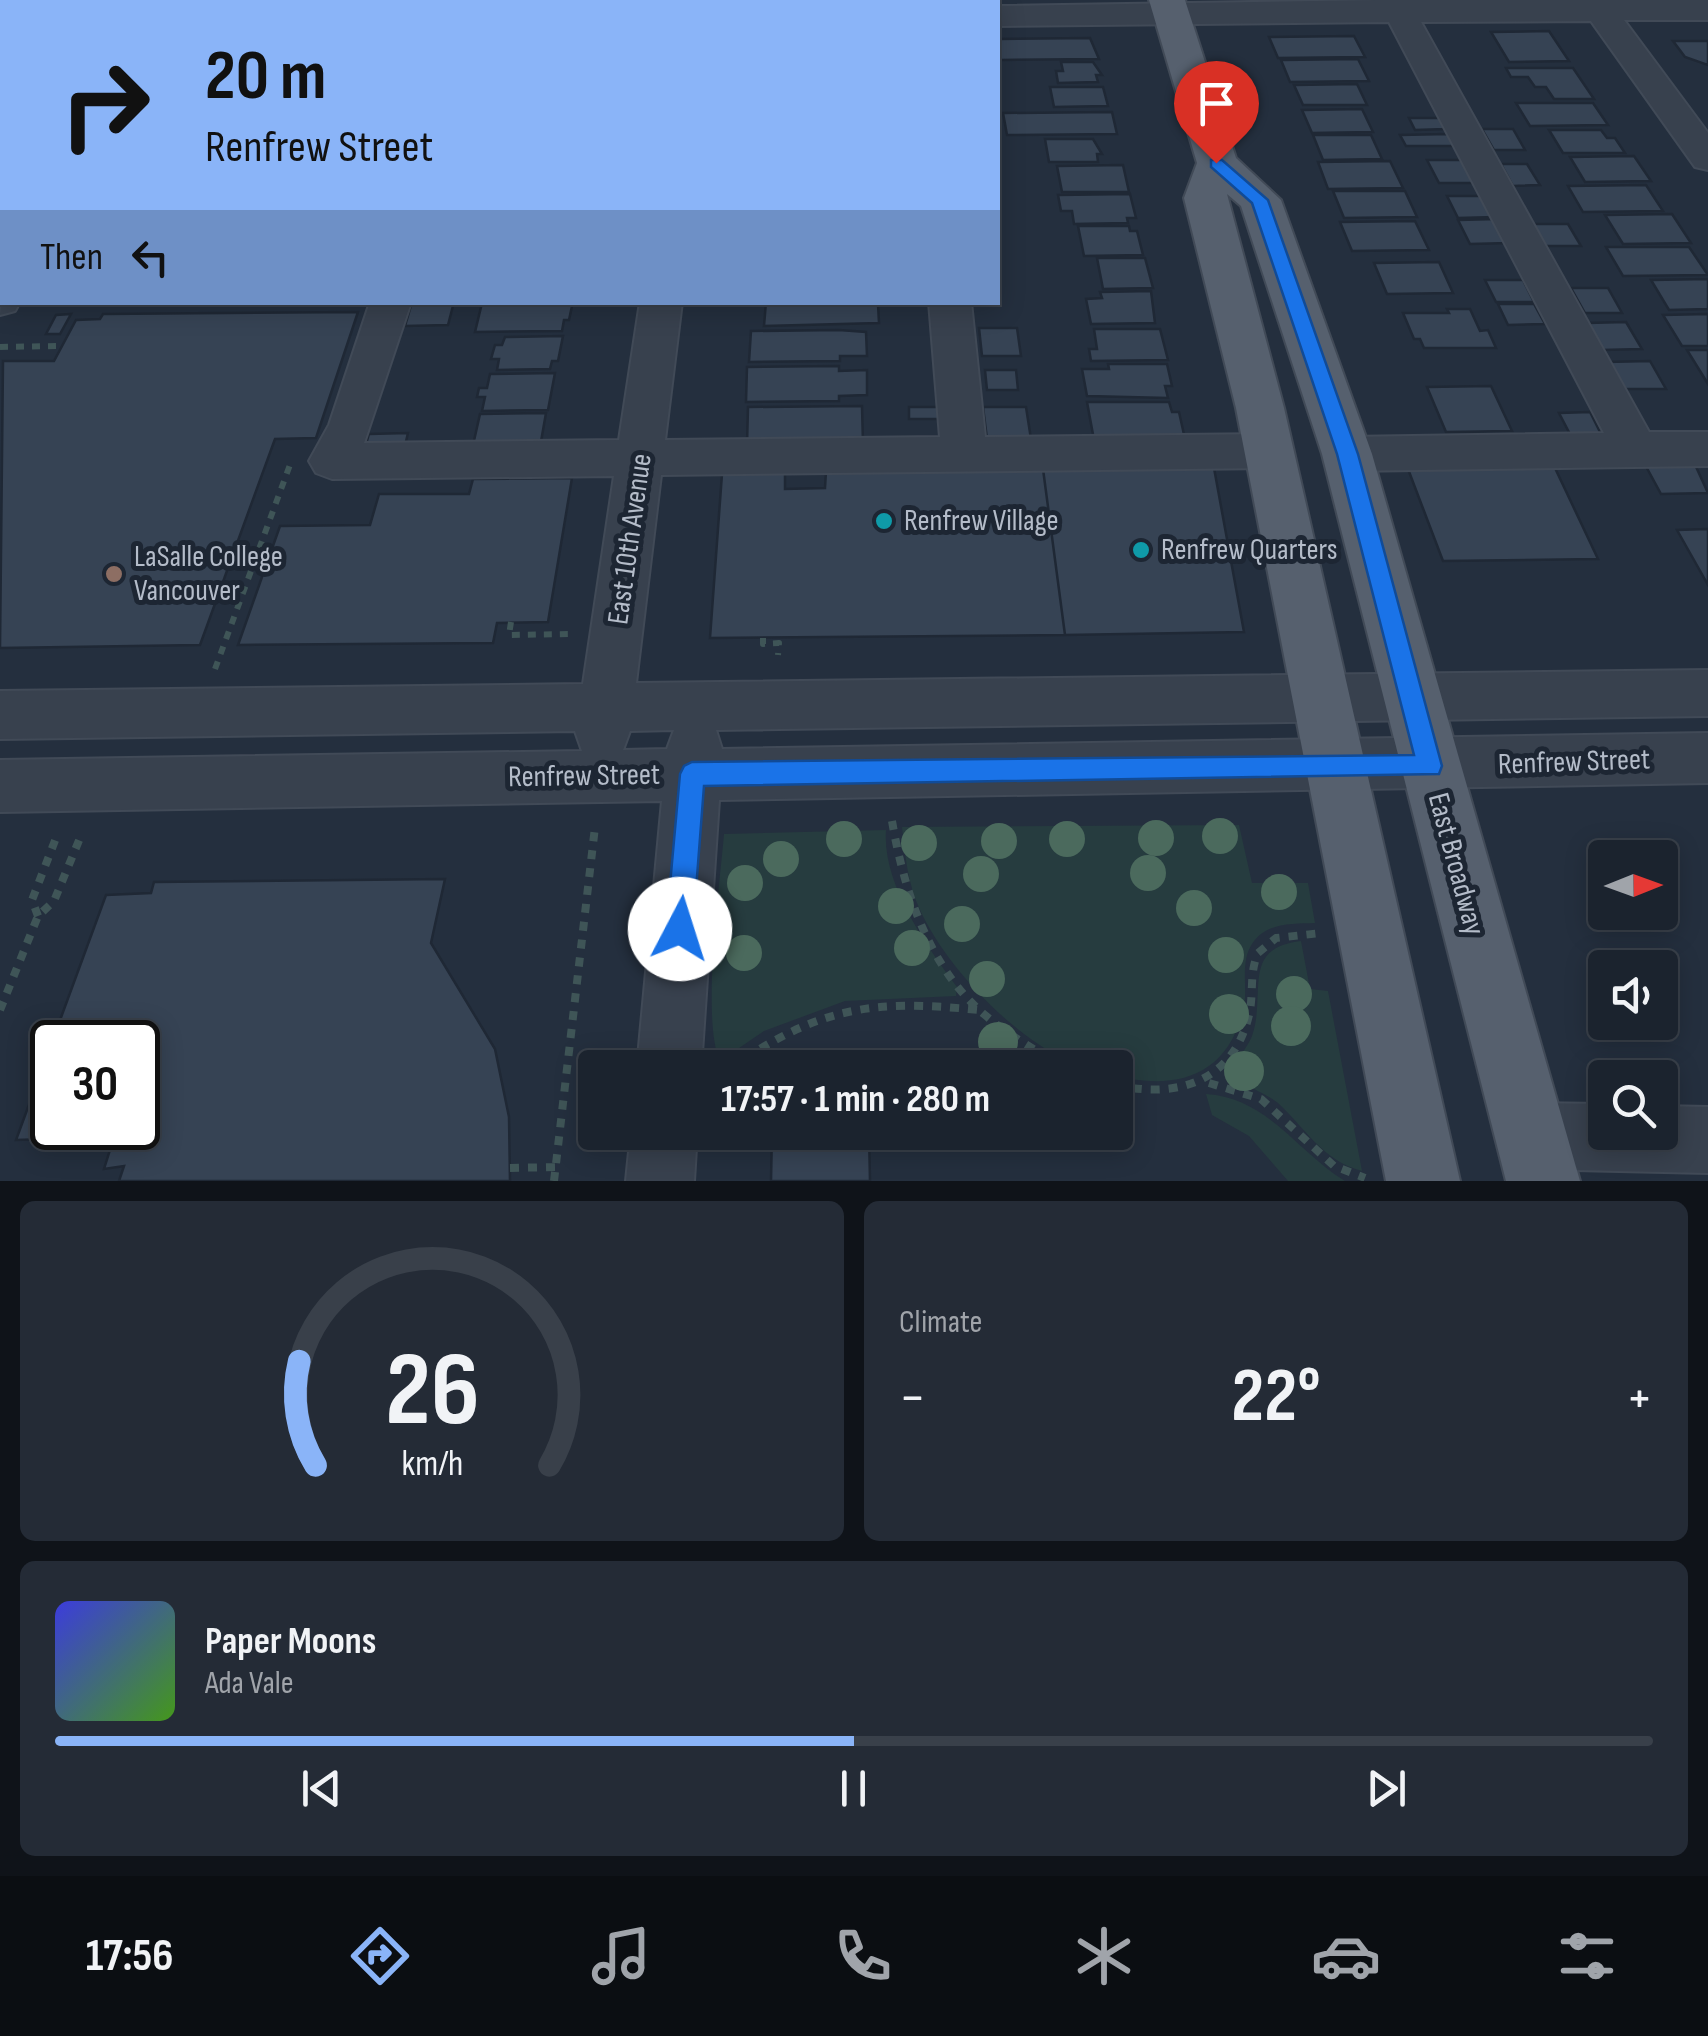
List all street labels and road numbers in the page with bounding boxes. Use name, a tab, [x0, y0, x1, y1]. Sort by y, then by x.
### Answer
street label: East 10th Avenue	[600, 451, 660, 627]
street label: Renfrew Street	[1497, 741, 1651, 783]
street label: Renfrew Street	[508, 757, 660, 795]
street label: East Broadway	[1420, 789, 1492, 939]

